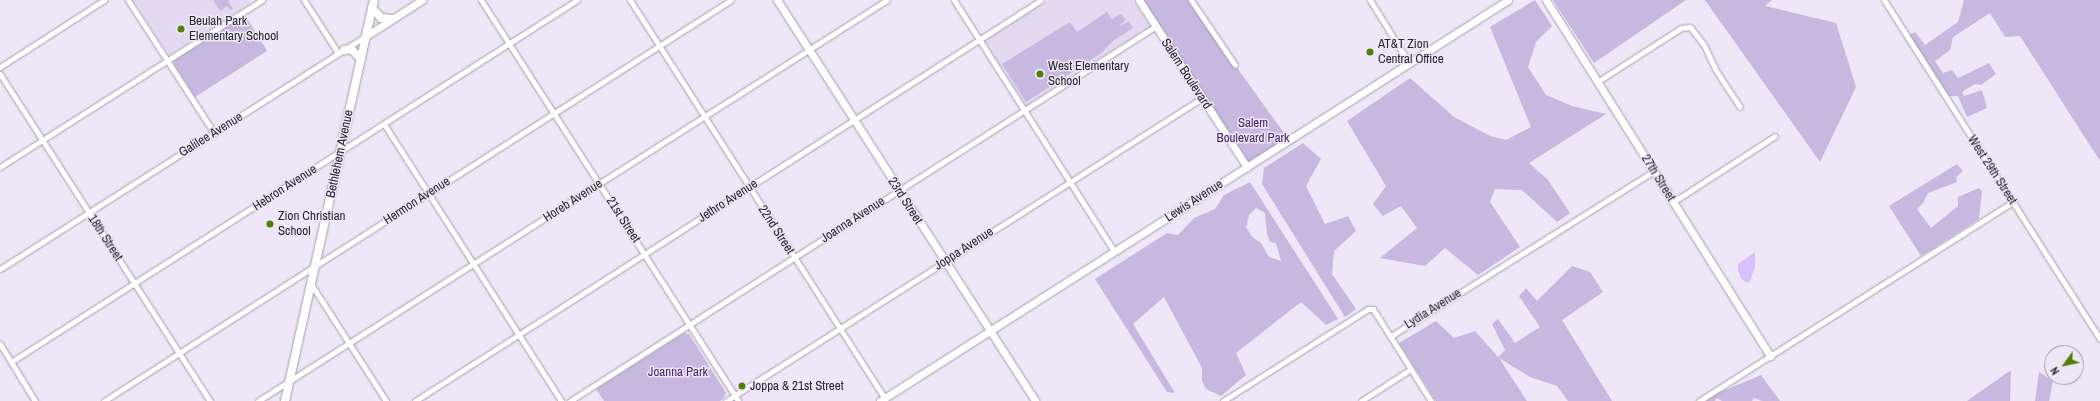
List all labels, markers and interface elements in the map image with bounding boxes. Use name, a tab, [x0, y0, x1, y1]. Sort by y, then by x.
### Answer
place label: Beulah Park Elementary School	[189, 14, 278, 45]
marker: Beulah Park Elementary School	[176, 24, 186, 34]
street label: Salem Boulevard	[1157, 36, 1215, 112]
place label: AT&T Zion Central Office	[1378, 37, 1444, 68]
marker: AT&T Zion Central Office	[1365, 47, 1375, 57]
place label: West Elementary School	[1048, 59, 1129, 90]
marker: West Elementary School	[1035, 69, 1045, 79]
street label: Bethlehem Avenue	[323, 108, 357, 200]
street label: Galilee Avenue	[176, 109, 246, 161]
park label: Salem Boulevard Park	[1217, 116, 1289, 147]
street label: West 29th Street	[1964, 133, 2020, 207]
street label: 27th Street	[1638, 152, 1678, 204]
street label: Hebron Avenue	[250, 161, 320, 215]
street label: Hermon Avenue	[381, 174, 453, 228]
street label: 23rd Street	[884, 175, 926, 227]
street label: Horeb Avenue	[540, 176, 606, 226]
street label: Jethro Avenue	[695, 176, 761, 226]
street label: Lewis Avenue	[1162, 176, 1226, 226]
street label: Joanna Avenue	[818, 193, 888, 247]
street label: 21st Street	[602, 194, 644, 246]
street label: 22nd Street	[754, 203, 798, 257]
place label: Zion Christian School	[278, 209, 346, 240]
street label: 18th Street	[84, 212, 126, 264]
marker: Zion Christian School	[265, 219, 275, 229]
street label: Joppa Avenue	[931, 224, 997, 274]
street label: Lydia Avenue	[1401, 285, 1465, 333]
north arrow	[2044, 345, 2084, 385]
park label: Joanna Park	[648, 364, 708, 380]
text: N	[2047, 364, 2062, 378]
place label: Joppa & 21st Street	[750, 378, 844, 394]
marker: Joppa & 21st Street	[737, 381, 747, 391]

